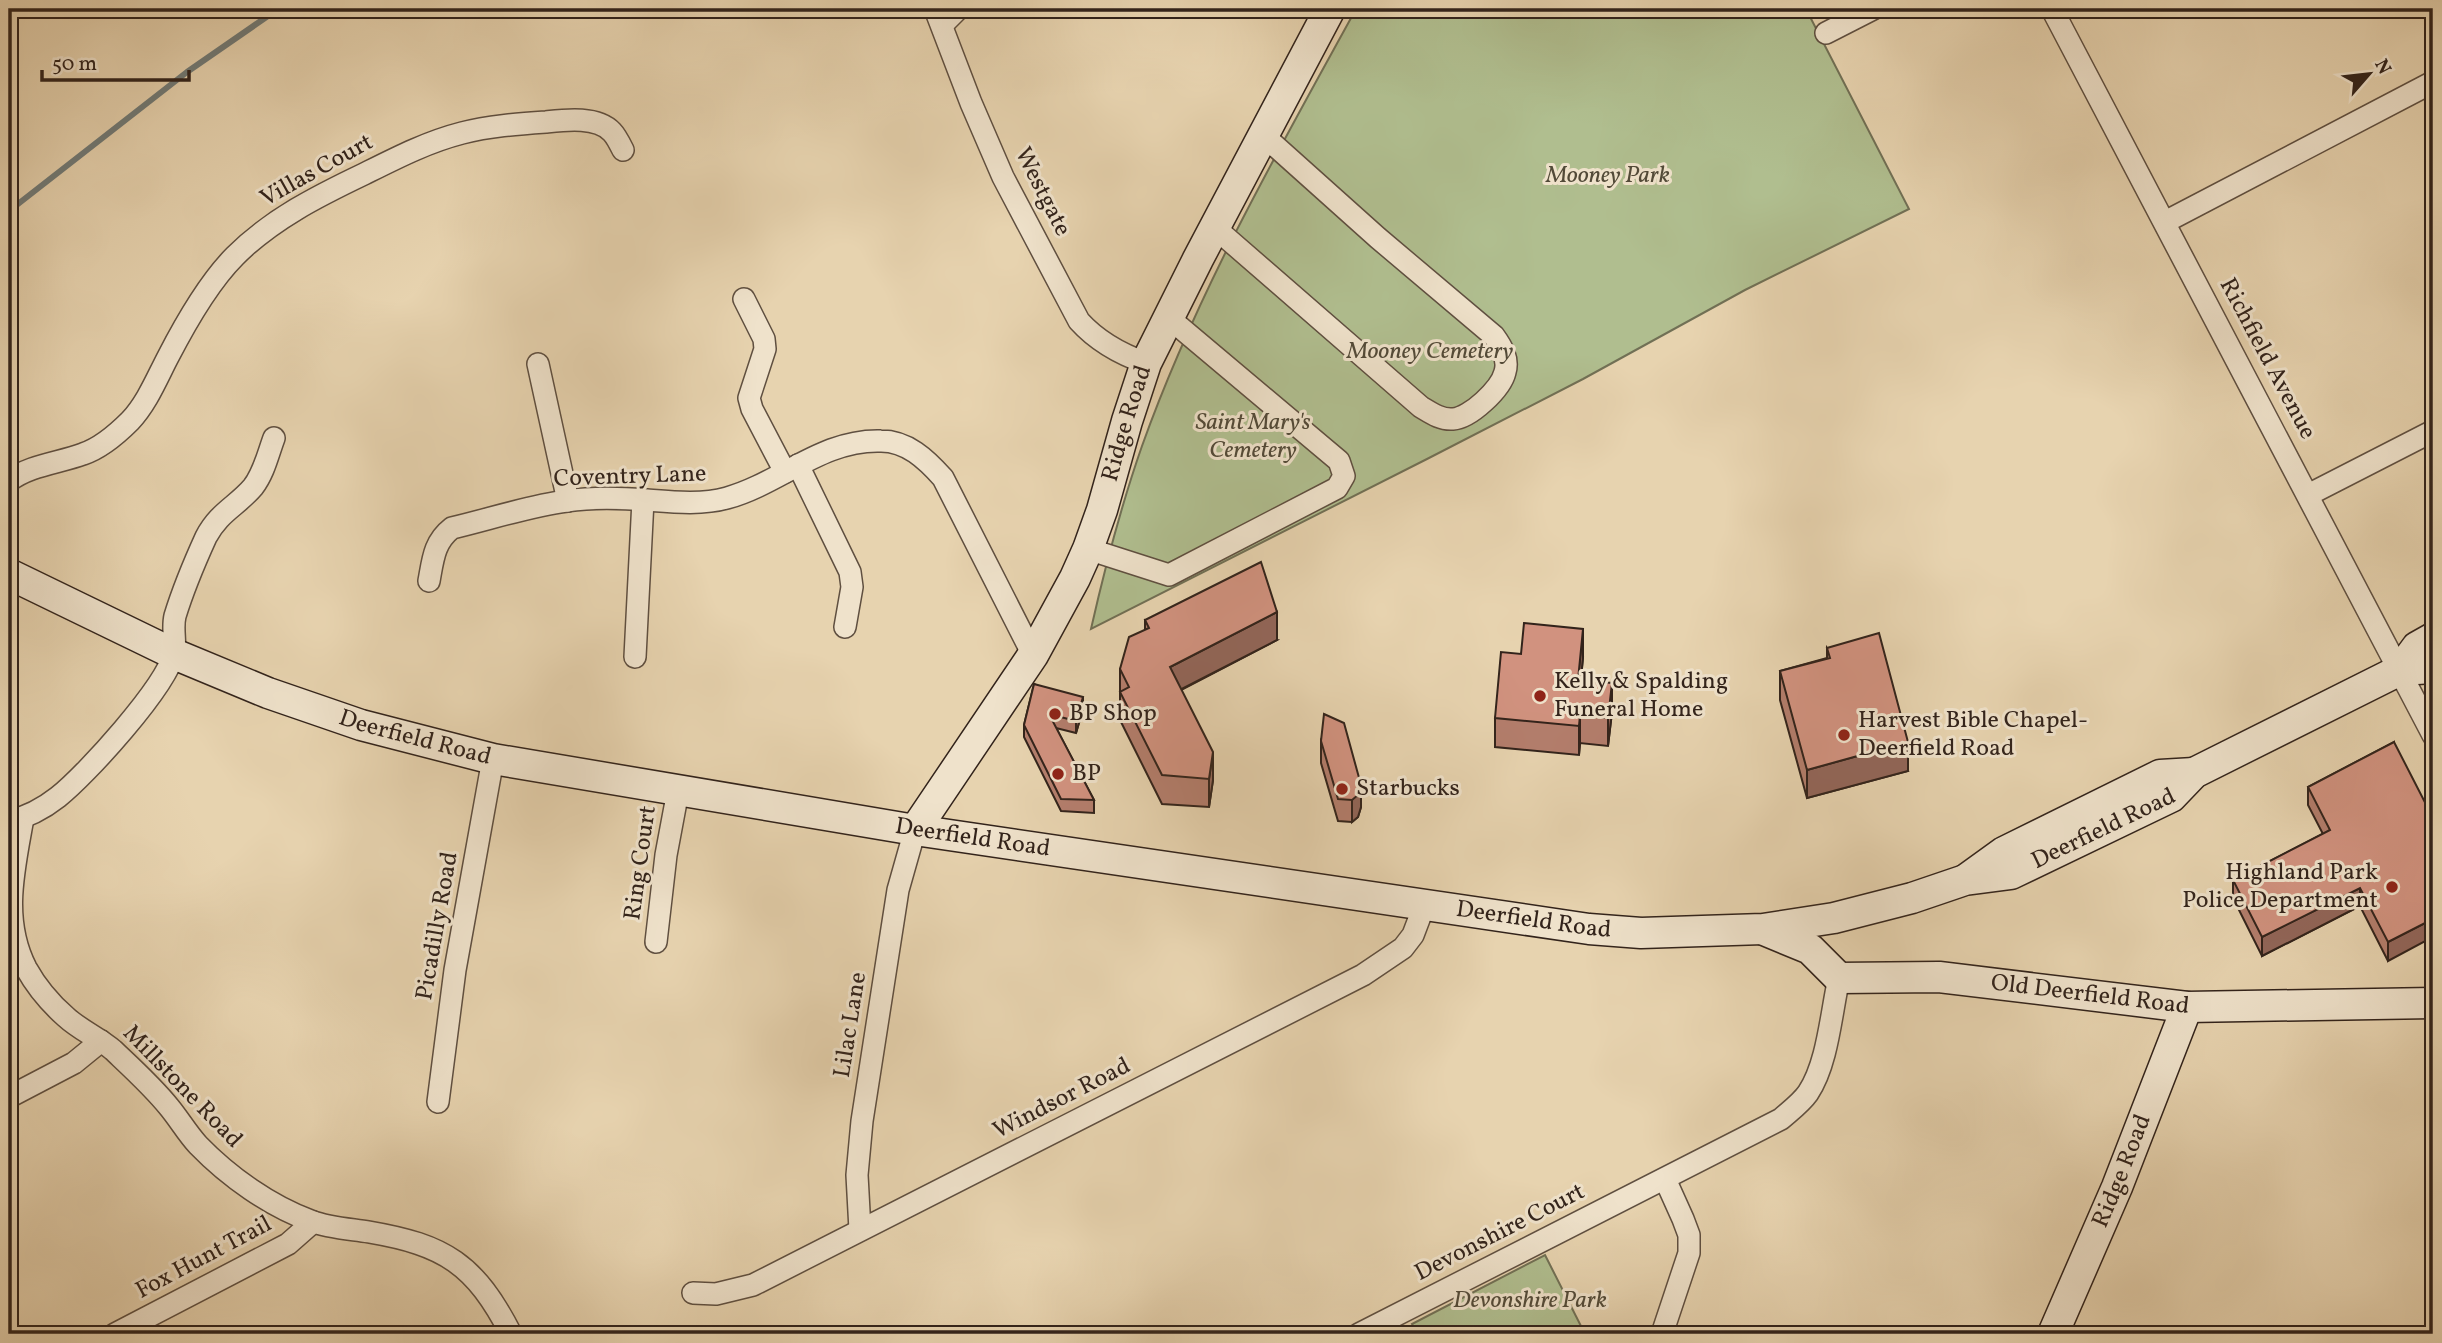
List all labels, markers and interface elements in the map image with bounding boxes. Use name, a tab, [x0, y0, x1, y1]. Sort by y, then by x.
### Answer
scale bar	[42, 38, 189, 82]
north arrow	[2334, 38, 2404, 108]
text: 50 m	[52, 50, 97, 79]
text: N	[2368, 55, 2397, 79]
street label: Villas Court	[254, 126, 380, 216]
street label: Westgate	[1005, 142, 1079, 242]
park label: Mooney Park	[1545, 159, 1670, 193]
street label: Richfield Avenue	[2210, 272, 2324, 446]
park label: Mooney Cemetery	[1346, 335, 1513, 369]
street label: Ridge Road	[1094, 361, 1161, 486]
park label: Saint Mary's Cemetery	[1195, 406, 1311, 468]
street label: Coventry Lane	[553, 457, 707, 497]
place label: Kelly & Spalding Funeral Home	[1554, 665, 1728, 727]
marker: Kelly & Spalding Funeral Home	[1532, 688, 1548, 704]
place label: BP Shop	[1069, 697, 1157, 731]
street label: Deerfield Road	[334, 702, 495, 775]
place label: Harvest Bible Chapel- Deerfield Road	[1858, 704, 2088, 766]
marker: BP Shop	[1047, 706, 1063, 722]
marker: Harvest Bible Chapel- Deerfield Road	[1836, 727, 1852, 743]
place label: BP	[1072, 757, 1101, 791]
marker: BP	[1050, 766, 1066, 782]
place label: Starbucks	[1356, 772, 1460, 806]
street label: Deerfield Road	[2026, 780, 2182, 879]
marker: Starbucks	[1334, 781, 1350, 797]
street label: Ring Court	[616, 803, 666, 923]
street label: Deerfield Road	[892, 810, 1053, 867]
street label: Picadilly Road	[408, 849, 468, 1003]
place label: Highland Park Police Department	[2182, 856, 2378, 918]
marker: Highland Park Police Department	[2384, 879, 2400, 895]
street label: Deerfield Road	[1454, 893, 1613, 948]
street label: Old Deerfield Road	[1989, 966, 2191, 1024]
street label: Lilac Lane	[826, 970, 876, 1080]
street label: Millstone Road	[114, 1018, 250, 1156]
street label: Windsor Road	[987, 1050, 1137, 1148]
street label: Ridge Road	[2084, 1109, 2161, 1233]
street label: Devonshire Court	[1409, 1175, 1591, 1291]
street label: Fox Hunt Trail	[130, 1208, 278, 1308]
park label: Devonshire Park	[1453, 1284, 1607, 1318]

